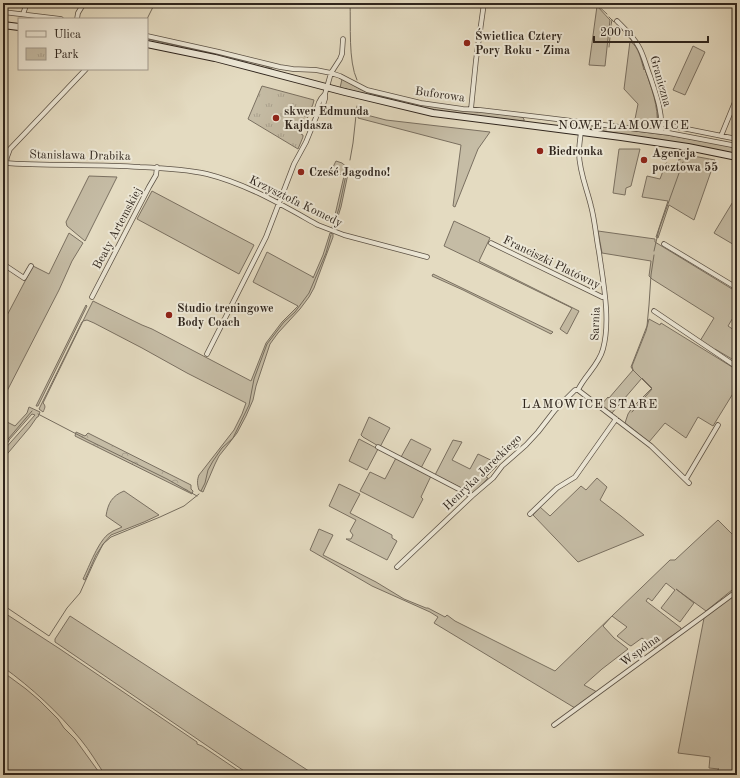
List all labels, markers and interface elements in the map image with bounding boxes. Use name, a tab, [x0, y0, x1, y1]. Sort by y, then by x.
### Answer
legend	[18, 18, 148, 70]
scale bar	[594, 18, 708, 44]
text: 200 m	[600, 27, 634, 39]
place label: Świetlica Cztery Pory Roku - Zima	[475, 28, 570, 57]
text: Ulica	[54, 29, 81, 41]
marker: Świetlica Cztery Pory Roku - Zima	[462, 38, 472, 48]
text: Park	[54, 49, 79, 61]
street label: Graniczna	[647, 55, 673, 108]
street label: Buforowa	[414, 86, 466, 104]
place label: skwer Edmunda Kajdasza	[284, 106, 369, 132]
marker: skwer Edmunda Kajdasza	[271, 113, 281, 123]
district label: NOWE LAMOWICE	[558, 119, 690, 132]
marker: Biedronka	[535, 146, 545, 156]
place label: Biedronka	[548, 146, 603, 158]
place label: Agencja pocztowa 55	[652, 148, 718, 174]
street label: Stanisława Drabika	[29, 149, 131, 163]
marker: Agencja pocztowa 55	[639, 155, 649, 165]
marker: Cześć Jagodno!	[296, 167, 306, 177]
place label: Cześć Jagodno!	[309, 167, 390, 179]
street label: Krzysztofa Komedy	[247, 174, 345, 230]
street label: Beaty Artemskiej	[91, 185, 145, 271]
street label: Franciszki Platówny	[501, 234, 603, 292]
place label: Studio treningowe Body Coach	[177, 303, 274, 329]
street label: Sarnia	[589, 307, 603, 341]
marker: Studio treningowe Body Coach	[164, 310, 174, 320]
district label: LAMOWICE STARE	[522, 398, 658, 411]
street label: Henryka Jareckiego	[441, 432, 524, 513]
street label: Wspólna	[619, 632, 663, 669]

